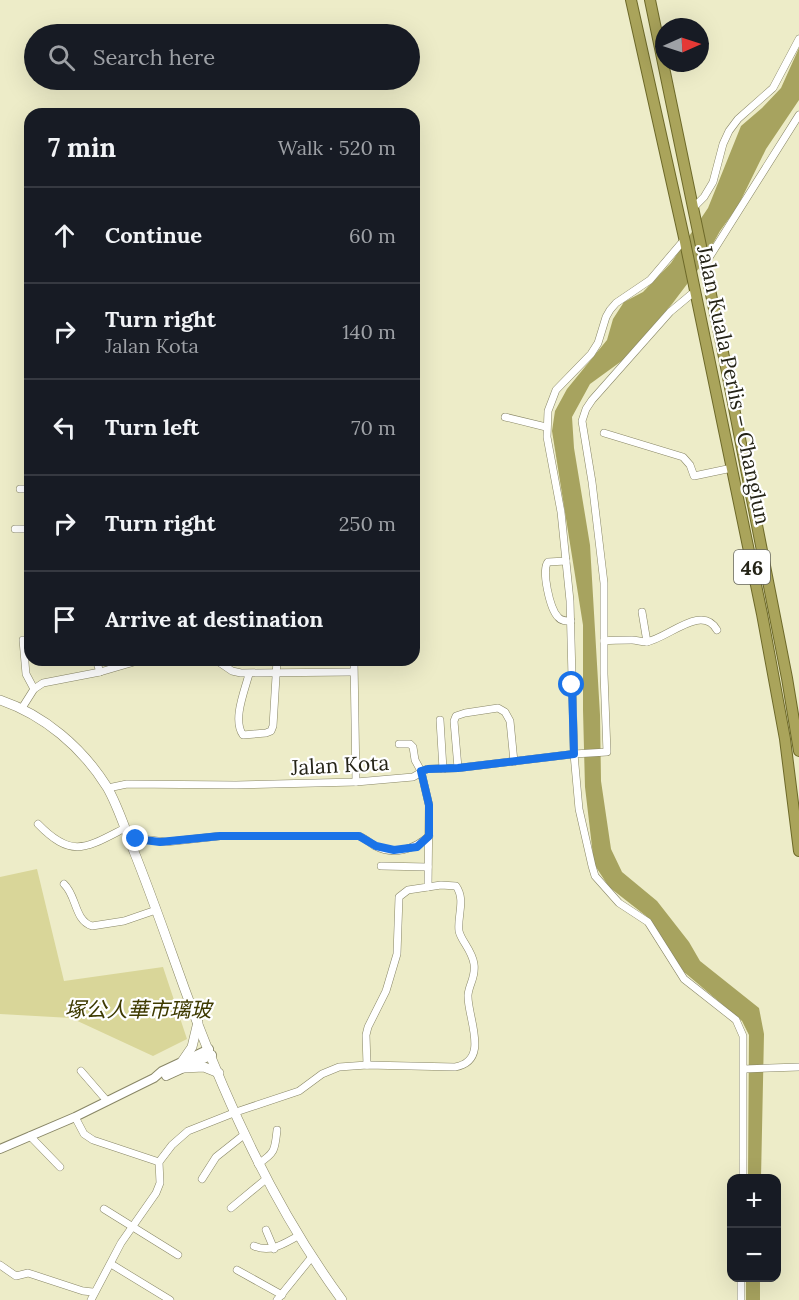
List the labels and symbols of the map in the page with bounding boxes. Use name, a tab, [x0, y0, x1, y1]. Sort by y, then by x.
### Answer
north arrow	[655, 18, 709, 72]
street label: Jalan Kuala Perlis – Changlun	[691, 242, 777, 527]
road number: 46	[734, 550, 770, 584]
route start	[558, 671, 584, 697]
street label: Jalan Kota	[289, 749, 390, 781]
route end	[122, 825, 148, 851]
park label: 塚公人華市璃玻	[65, 996, 214, 1023]

